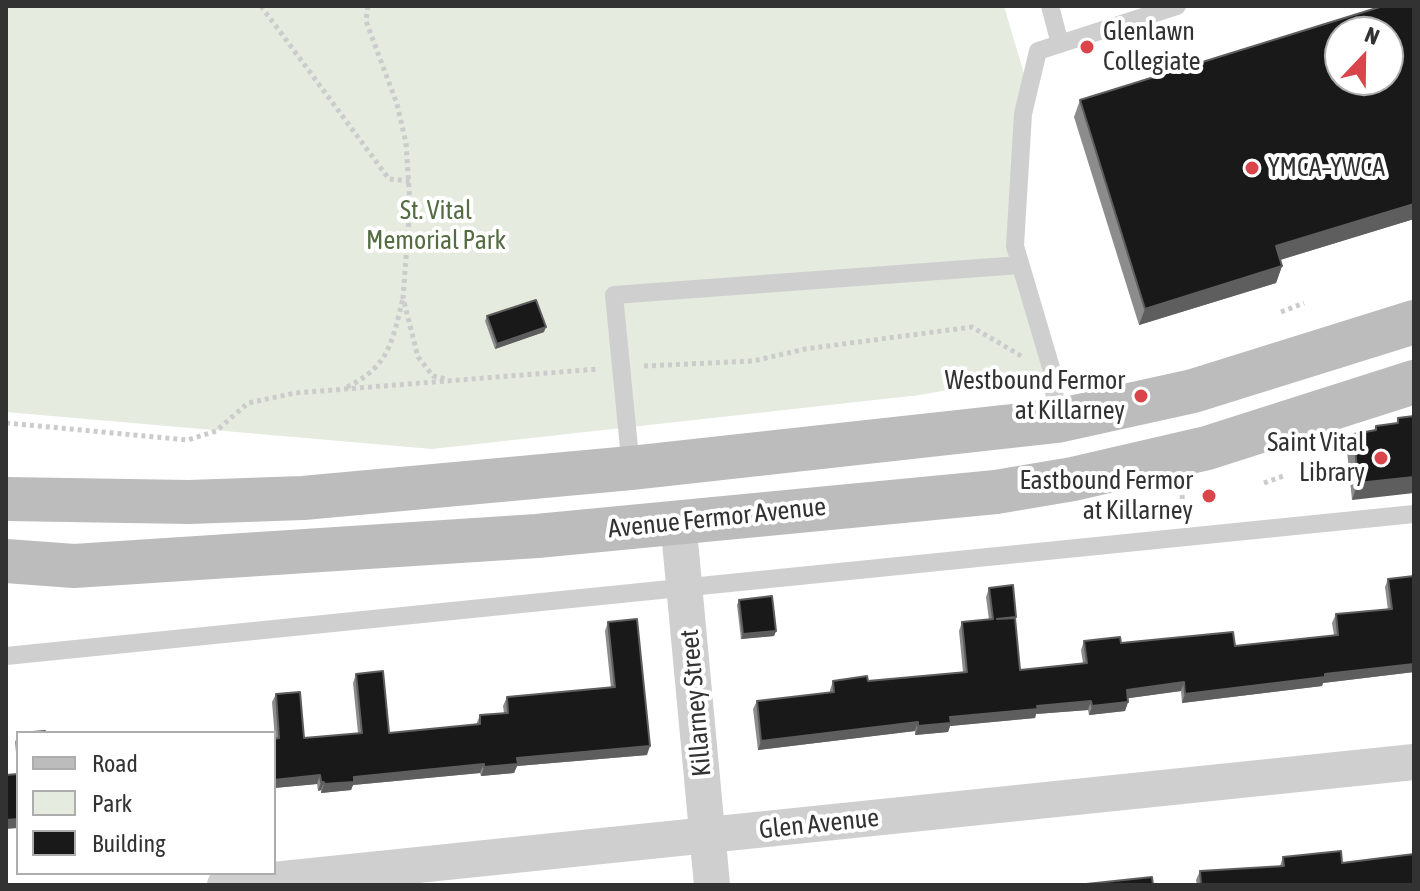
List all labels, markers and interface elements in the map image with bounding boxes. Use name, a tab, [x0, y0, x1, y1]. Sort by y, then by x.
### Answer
place label: Glenlawn Collegiate	[1103, 16, 1201, 78]
north arrow	[1324, 16, 1404, 96]
text: N	[1361, 21, 1383, 50]
marker: Glenlawn Collegiate	[1078, 38, 1096, 56]
place label: YMCA–YWCA	[1268, 152, 1385, 184]
marker: YMCA–YWCA	[1243, 159, 1261, 177]
park label: St. Vital Memorial Park	[366, 195, 506, 256]
place label: Westbound Fermor at Killarney	[945, 365, 1125, 426]
marker: Westbound Fermor at Killarney	[1132, 387, 1150, 405]
place label: Saint Vital Library	[1267, 427, 1365, 488]
marker: Saint Vital Library	[1372, 449, 1390, 467]
place label: Eastbound Fermor at Killarney	[1020, 465, 1193, 526]
marker: Eastbound Fermor at Killarney	[1200, 487, 1218, 505]
street label: Avenue Fermor Avenue	[606, 491, 828, 545]
street label: Killarney Street	[674, 628, 718, 778]
legend	[16, 731, 276, 875]
text: Road	[92, 750, 138, 777]
text: Park	[92, 790, 132, 817]
street label: Glen Avenue	[758, 802, 880, 846]
text: Building	[92, 830, 165, 857]

